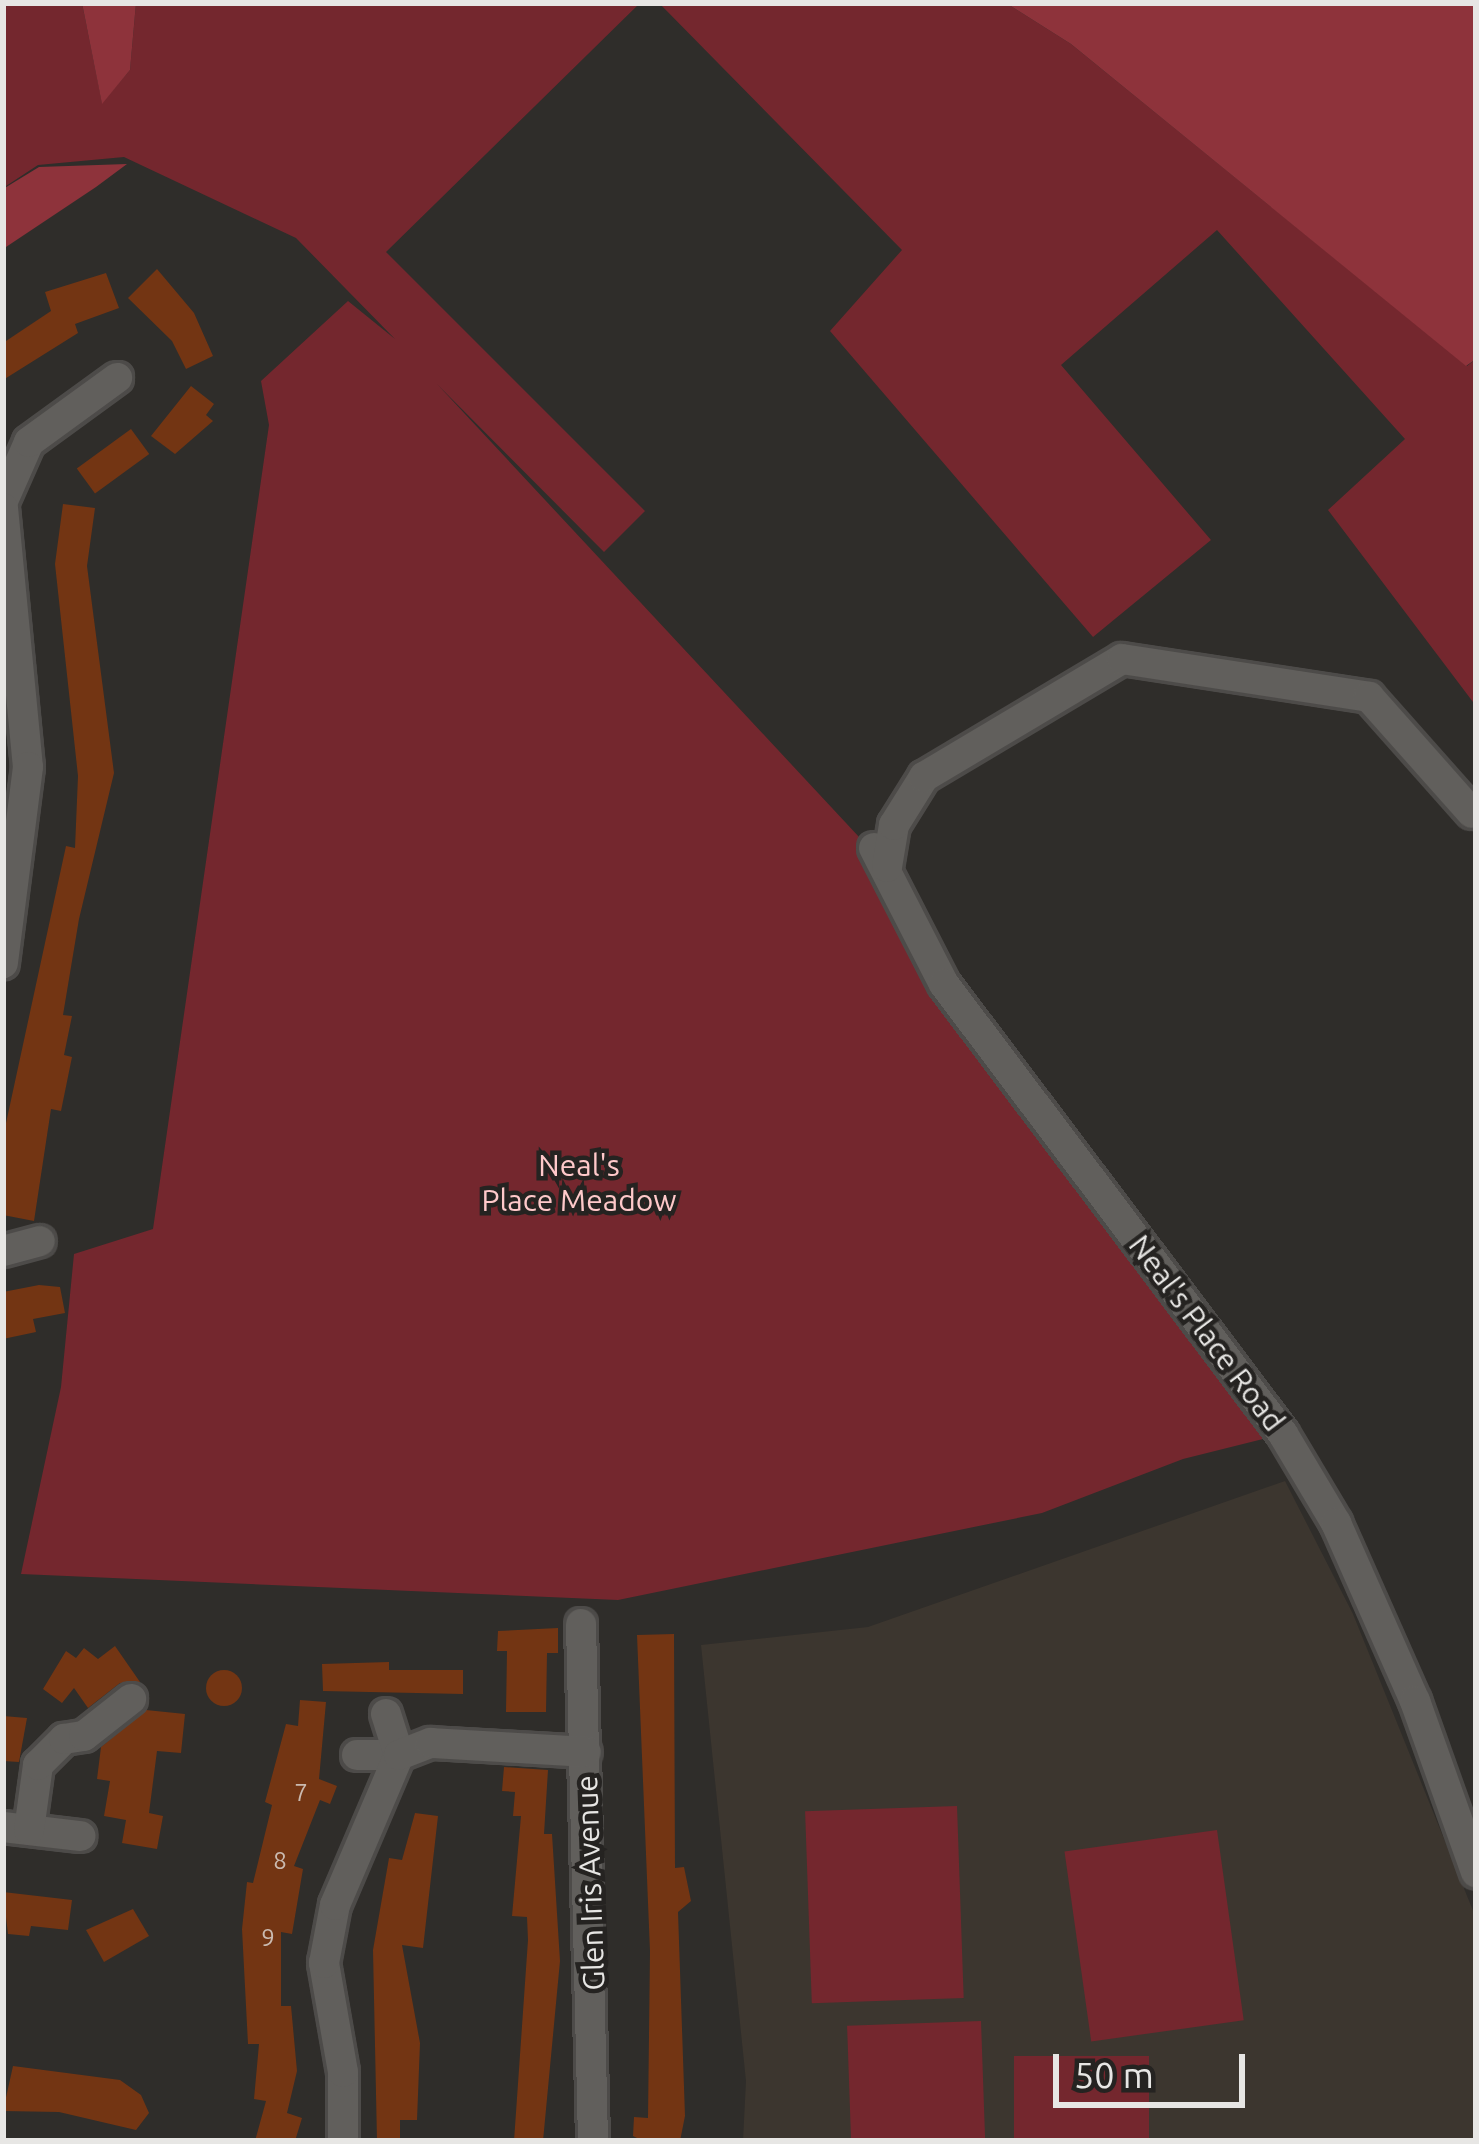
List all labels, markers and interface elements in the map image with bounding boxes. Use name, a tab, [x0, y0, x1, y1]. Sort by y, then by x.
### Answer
park label: Neal's Place Meadow	[482, 1147, 676, 1218]
street label: Neal's Place Road	[1122, 1228, 1292, 1438]
street label: Glen Iris Avenue	[568, 1775, 612, 1991]
house number: 7	[294, 1779, 308, 1807]
house number: 8	[273, 1847, 287, 1875]
house number: 9	[261, 1924, 275, 1952]
scale bar	[1059, 2030, 1251, 2104]
text: 50 m	[1074, 2054, 1154, 2095]

